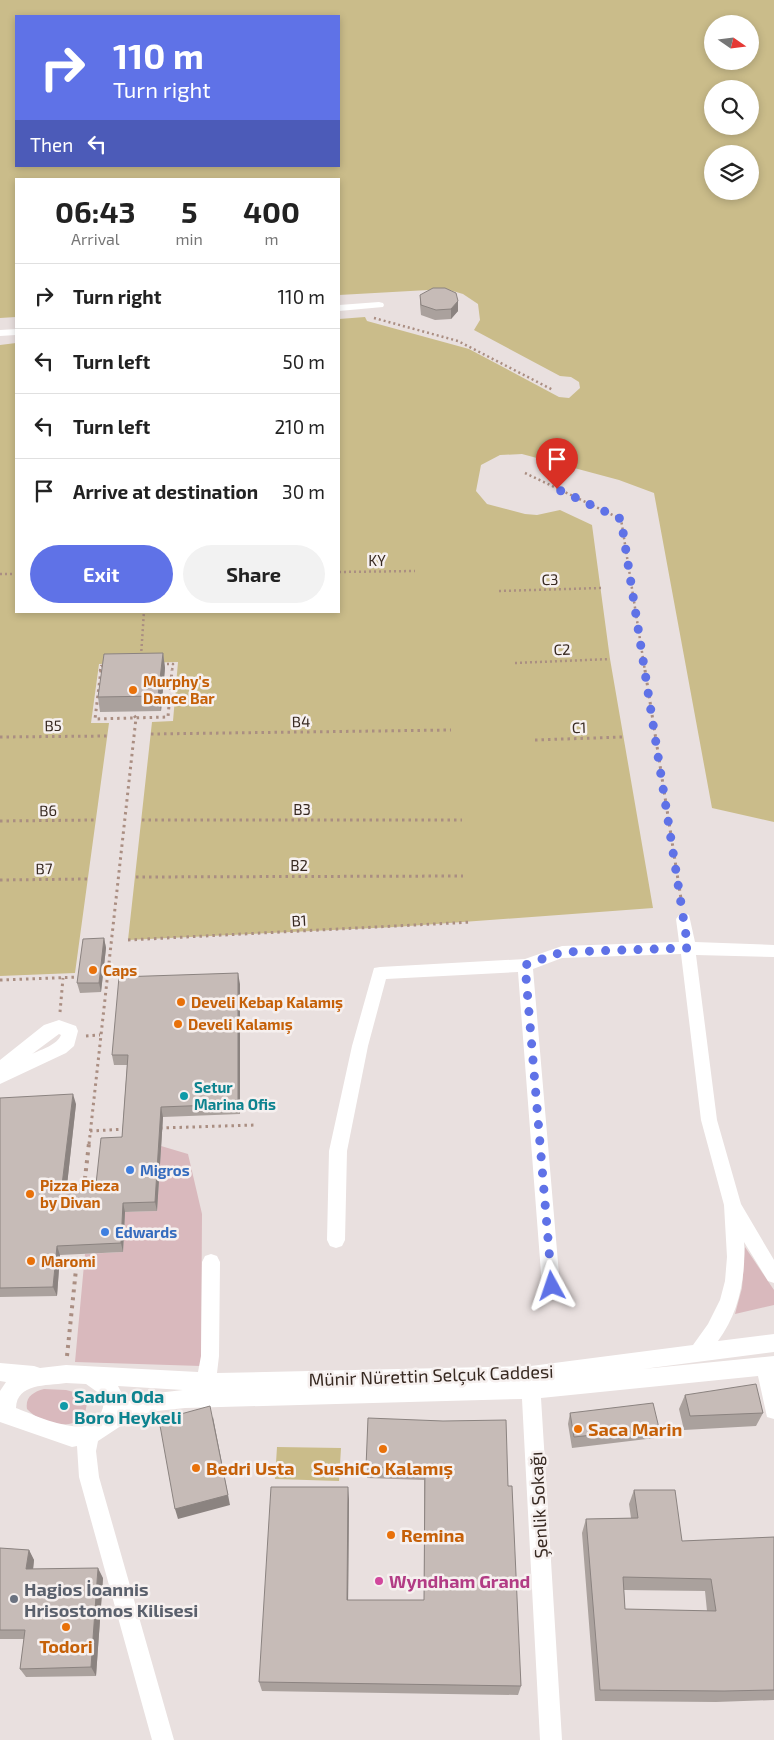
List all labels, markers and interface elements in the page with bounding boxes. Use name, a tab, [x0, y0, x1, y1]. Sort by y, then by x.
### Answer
north arrow	[704, 15, 759, 70]
map controls	[704, 15, 759, 200]
text: 110 m	[113, 34, 204, 76]
icon: right	[30, 35, 95, 100]
text: Turn right	[113, 76, 211, 102]
button: search	[704, 80, 759, 135]
icon: left	[83, 130, 111, 158]
text: Then	[30, 133, 73, 156]
button: layers	[704, 145, 759, 200]
text: 06:43	[55, 193, 136, 229]
text: 5	[181, 193, 198, 229]
text: 400	[243, 193, 300, 229]
text: Arrival	[71, 229, 120, 248]
text: min	[176, 229, 203, 248]
text: m	[264, 229, 278, 248]
icon: right	[30, 282, 58, 310]
text: Turn right	[73, 285, 161, 308]
text: 110 m	[278, 285, 325, 308]
icon: left	[30, 347, 58, 375]
text: Turn left	[73, 350, 150, 373]
text: 50 m	[282, 350, 325, 373]
icon: left	[30, 412, 58, 440]
text: Turn left	[73, 415, 150, 438]
text: 210 m	[274, 415, 325, 438]
pin	[536, 438, 578, 489]
icon: arrive	[543, 445, 571, 473]
icon: arrive	[30, 477, 58, 505]
text: Arrive at destination	[73, 480, 258, 503]
text: 30 m	[282, 480, 325, 503]
button: Exit	[30, 545, 173, 603]
button: Share	[183, 545, 325, 603]
street label: KY	[368, 551, 386, 569]
street label: C3	[541, 570, 559, 588]
street label: C2	[553, 640, 571, 658]
place label: Murphy's Dance Bar	[143, 672, 215, 707]
marker: Murphy's Dance Bar	[127, 684, 139, 696]
street label: B4	[292, 712, 310, 730]
street label: B5	[44, 716, 62, 734]
street label: C1	[571, 718, 587, 736]
street label: B3	[293, 800, 311, 818]
street label: B6	[39, 801, 57, 819]
street label: B2	[290, 856, 308, 874]
street label: B7	[35, 859, 53, 877]
street label: B1	[291, 911, 307, 929]
place label: Caps	[103, 961, 137, 979]
marker: Caps	[87, 964, 99, 976]
place label: Develi Kebap Kalamış	[191, 993, 343, 1013]
marker: Develi Kebap Kalamış	[175, 996, 187, 1008]
place label: Develi Kalamış	[188, 1015, 293, 1035]
marker: Develi Kalamış	[172, 1018, 184, 1030]
place label: Setur Marina Ofis	[194, 1078, 276, 1113]
marker: Setur Marina Ofis	[178, 1090, 190, 1102]
place label: Migros	[140, 1161, 190, 1179]
marker: Migros	[124, 1164, 136, 1176]
place label: Pizza Pieza by Divan	[40, 1176, 119, 1212]
marker: Pizza Pieza by Divan	[24, 1188, 36, 1200]
place label: Edwards	[115, 1223, 177, 1241]
marker: Edwards	[99, 1226, 111, 1238]
place label: Maromi	[41, 1252, 96, 1270]
marker: Maromi	[25, 1255, 37, 1267]
position arrow	[525, 1259, 577, 1311]
street label: Münir Nürettin Selçuk Caddesi	[308, 1360, 554, 1391]
place label: Sadun Oda Boro Heykeli	[74, 1385, 182, 1428]
marker: Sadun Oda Boro Heykeli	[58, 1400, 70, 1412]
place label: Saca Marin	[588, 1418, 682, 1440]
marker: Saca Marin	[572, 1423, 584, 1435]
marker: SushiCo Kalamış	[377, 1443, 389, 1455]
street label: Şenlik Sokağı	[524, 1451, 553, 1559]
place label: Bedri Usta	[206, 1457, 295, 1479]
place label: SushiCo Kalamış	[313, 1457, 453, 1480]
marker: Bedri Usta	[190, 1462, 202, 1474]
place label: Remina	[401, 1524, 465, 1546]
marker: Remina	[385, 1529, 397, 1541]
place label: Wyndham Grand	[389, 1570, 530, 1592]
marker: Wyndham Grand	[373, 1575, 385, 1587]
place label: Hagios İoannis Hrisostomos Kilisesi	[24, 1578, 198, 1621]
marker: Hagios İoannis Hrisostomos Kilisesi	[8, 1593, 20, 1605]
marker: Todori	[60, 1621, 72, 1633]
place label: Todori	[39, 1635, 93, 1657]

